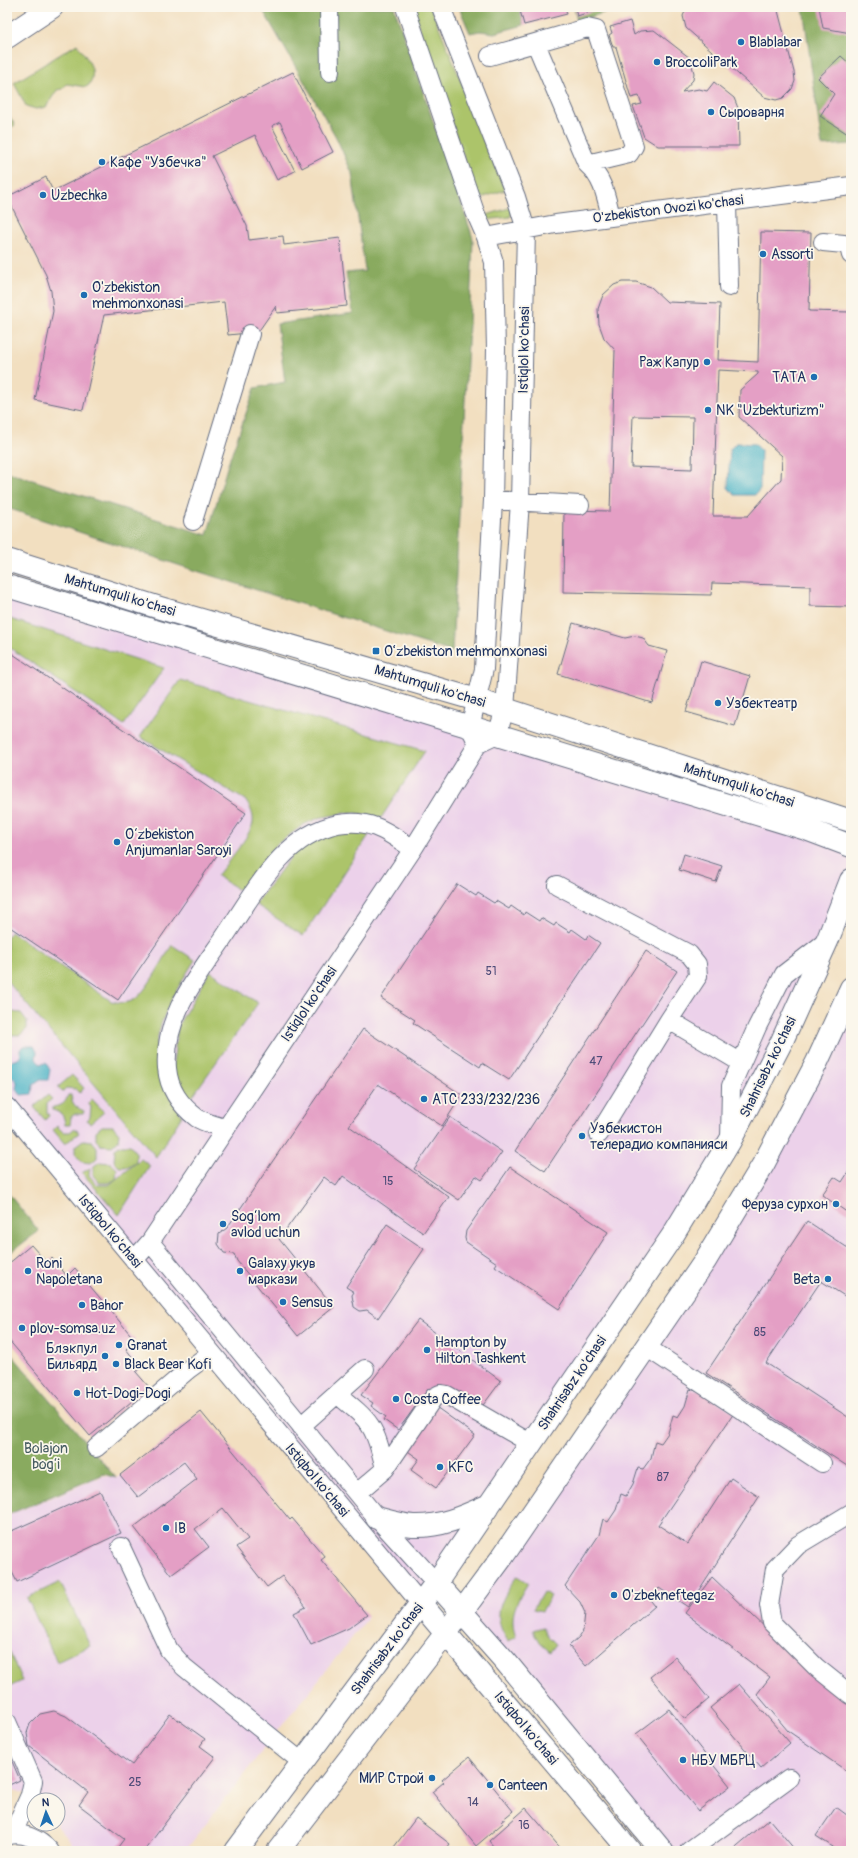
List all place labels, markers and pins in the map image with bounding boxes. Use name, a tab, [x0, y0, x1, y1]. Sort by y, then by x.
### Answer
place label: Blablabar	[749, 34, 802, 51]
marker: Blablabar	[736, 37, 746, 47]
place label: BroccoliPark	[665, 54, 737, 71]
marker: BroccoliPark	[652, 57, 662, 67]
place label: Сыроварня	[719, 104, 784, 121]
marker: Сыроварня	[706, 107, 716, 117]
place label: Кафе "Узбечка"	[110, 154, 207, 171]
marker: Кафе "Узбечка"	[97, 157, 107, 167]
place label: Uzbechka	[51, 187, 107, 204]
marker: Uzbechka	[38, 190, 48, 200]
place label: Assorti	[771, 246, 814, 263]
marker: Assorti	[758, 249, 768, 259]
place label: O'zbekiston mehmonxonasi	[92, 279, 184, 312]
marker: O'zbekiston mehmonxonasi	[79, 290, 89, 300]
place label: Раж Капур	[639, 354, 699, 371]
marker: Раж Капур	[702, 357, 712, 367]
place label: ТАТА	[772, 369, 806, 386]
marker: ТАТА	[809, 372, 819, 382]
place label: NK "Uzbekturizm"	[716, 402, 824, 419]
marker: NK "Uzbekturizm"	[703, 405, 713, 415]
place label: Oʻzbekiston mehmonxonasi	[384, 643, 547, 660]
marker: Oʻzbekiston mehmonxonasi	[371, 646, 381, 656]
place label: Узбектеатр	[726, 695, 798, 712]
marker: Узбектеатр	[713, 698, 723, 708]
place label: O‘zbekiston Anjumanlar Saroyi	[125, 826, 232, 859]
marker: O‘zbekiston Anjumanlar Saroyi	[112, 837, 122, 847]
place label: АТС 233/232/236	[432, 1091, 540, 1108]
marker: АТС 233/232/236	[419, 1094, 429, 1104]
place label: Узбекистон телерадио компанияси	[590, 1120, 727, 1153]
marker: Узбекистон телерадио компанияси	[577, 1131, 587, 1141]
place label: Феруза сурхон	[742, 1196, 828, 1213]
marker: Феруза сурхон	[831, 1199, 841, 1209]
place label: Sog‘lom avlod uchun	[231, 1208, 300, 1241]
marker: Sog‘lom avlod uchun	[218, 1219, 228, 1229]
place label: Roni Napoletana	[36, 1255, 103, 1288]
place label: Galaxy укув маркази	[248, 1255, 316, 1288]
marker: Roni Napoletana	[23, 1266, 33, 1276]
marker: Galaxy укув маркази	[235, 1266, 245, 1276]
place label: Beta	[793, 1271, 820, 1288]
marker: Beta	[823, 1274, 833, 1284]
place label: Sensus	[291, 1294, 333, 1311]
place label: Bahor	[90, 1297, 124, 1314]
marker: Sensus	[278, 1297, 288, 1307]
marker: Bahor	[77, 1300, 87, 1310]
place label: plov-somsa.uz	[30, 1320, 115, 1337]
marker: plov-somsa.uz	[17, 1323, 27, 1333]
place label: Hampton by Hilton Tashkent	[435, 1334, 526, 1367]
place label: Granat	[127, 1337, 167, 1354]
place label: Блэкпул Бильярд	[46, 1340, 98, 1373]
marker: Granat	[114, 1340, 124, 1350]
marker: Hampton by Hilton Tashkent	[422, 1345, 432, 1355]
marker: Блэкпул Бильярд	[100, 1351, 110, 1361]
place label: Black Bear Kofi	[124, 1356, 211, 1373]
marker: Black Bear Kofi	[111, 1359, 121, 1369]
place label: Hot-Dogi-Dogi	[85, 1385, 171, 1402]
marker: Hot-Dogi-Dogi	[72, 1388, 82, 1398]
place label: Costa Coffee	[404, 1391, 481, 1408]
marker: Costa Coffee	[391, 1394, 401, 1404]
place label: KFC	[448, 1459, 474, 1476]
marker: KFC	[435, 1462, 445, 1472]
place label: IB	[174, 1520, 186, 1537]
marker: IB	[161, 1523, 171, 1533]
place label: O'zbekneftegaz	[622, 1587, 714, 1604]
marker: O'zbekneftegaz	[609, 1590, 619, 1600]
place label: НБУ МБРЦ	[691, 1752, 755, 1769]
marker: НБУ МБРЦ	[678, 1755, 688, 1765]
place label: МИР Строй	[359, 1770, 424, 1787]
marker: МИР Строй	[427, 1773, 437, 1783]
place label: Canteen	[498, 1777, 548, 1794]
marker: Canteen	[485, 1780, 495, 1790]

